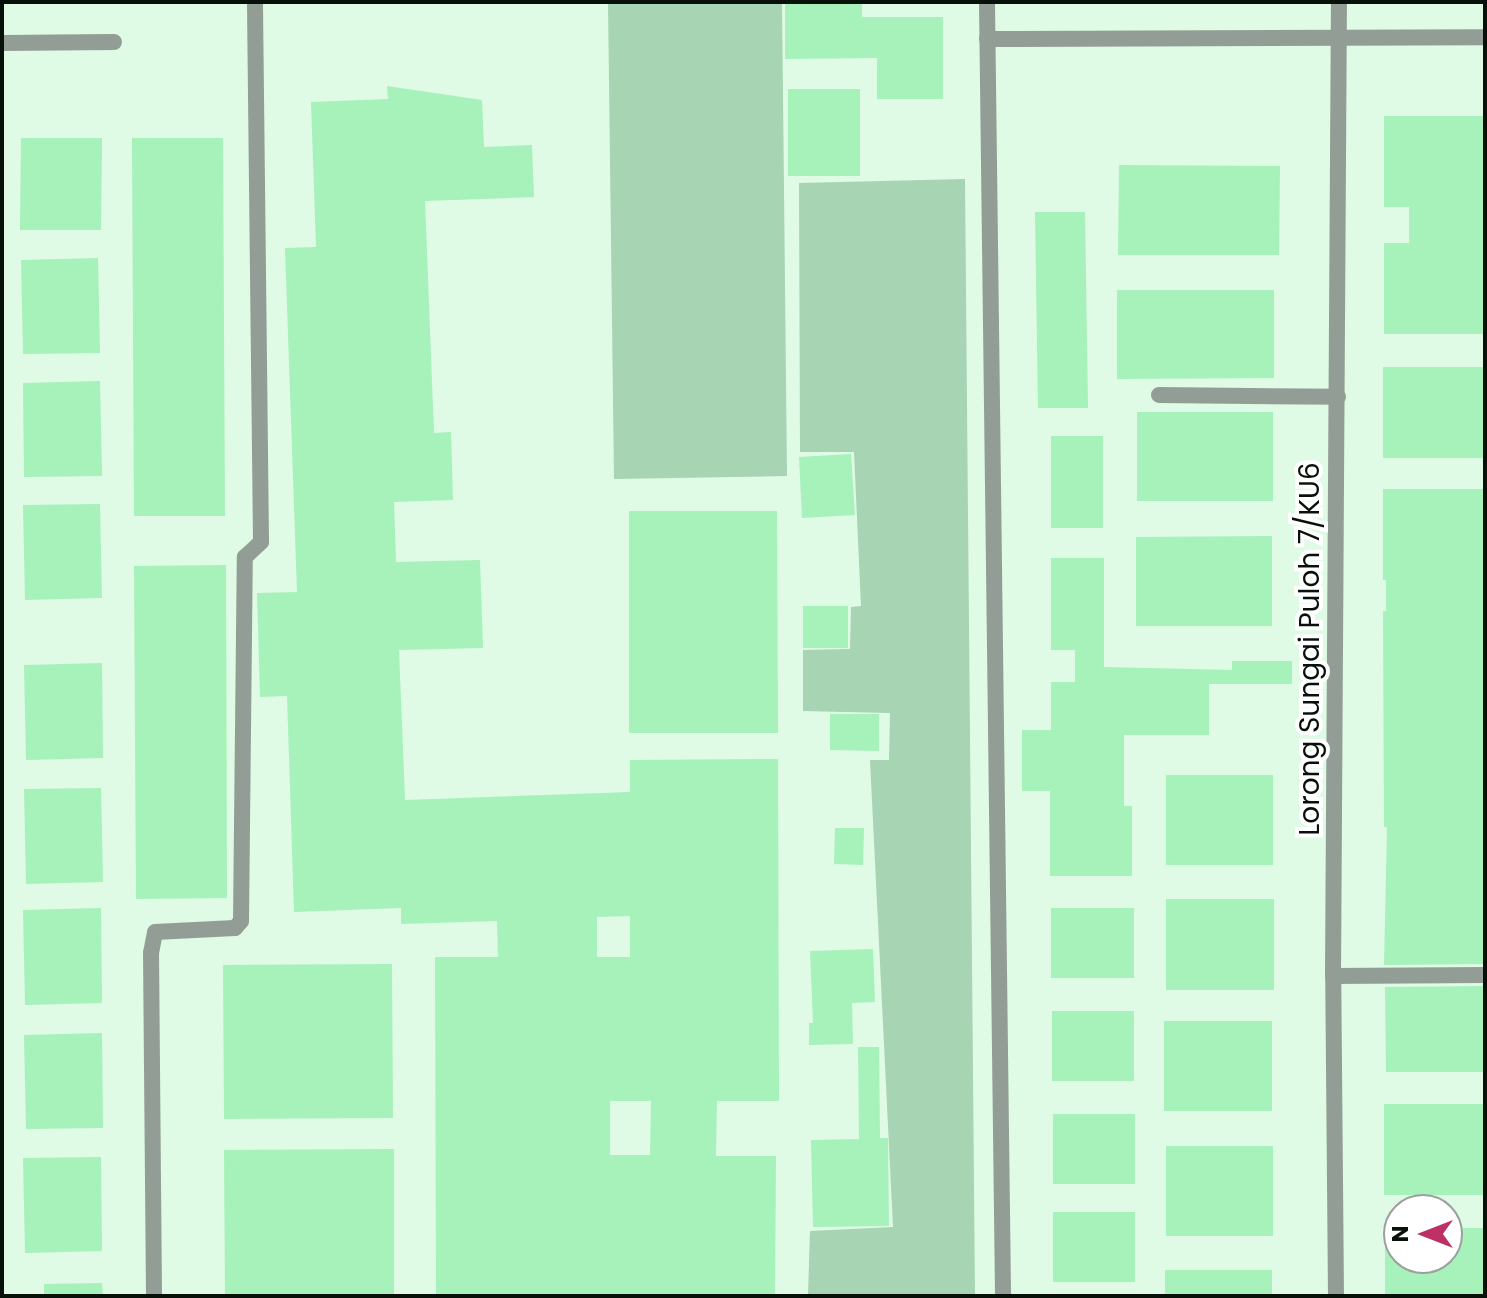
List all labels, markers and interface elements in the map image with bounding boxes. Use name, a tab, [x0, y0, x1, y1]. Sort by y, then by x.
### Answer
street label: Lorong Sungai Puloh 7/KU6	[1293, 462, 1327, 836]
north arrow	[1383, 1194, 1463, 1274]
text: N	[1385, 1226, 1416, 1242]

